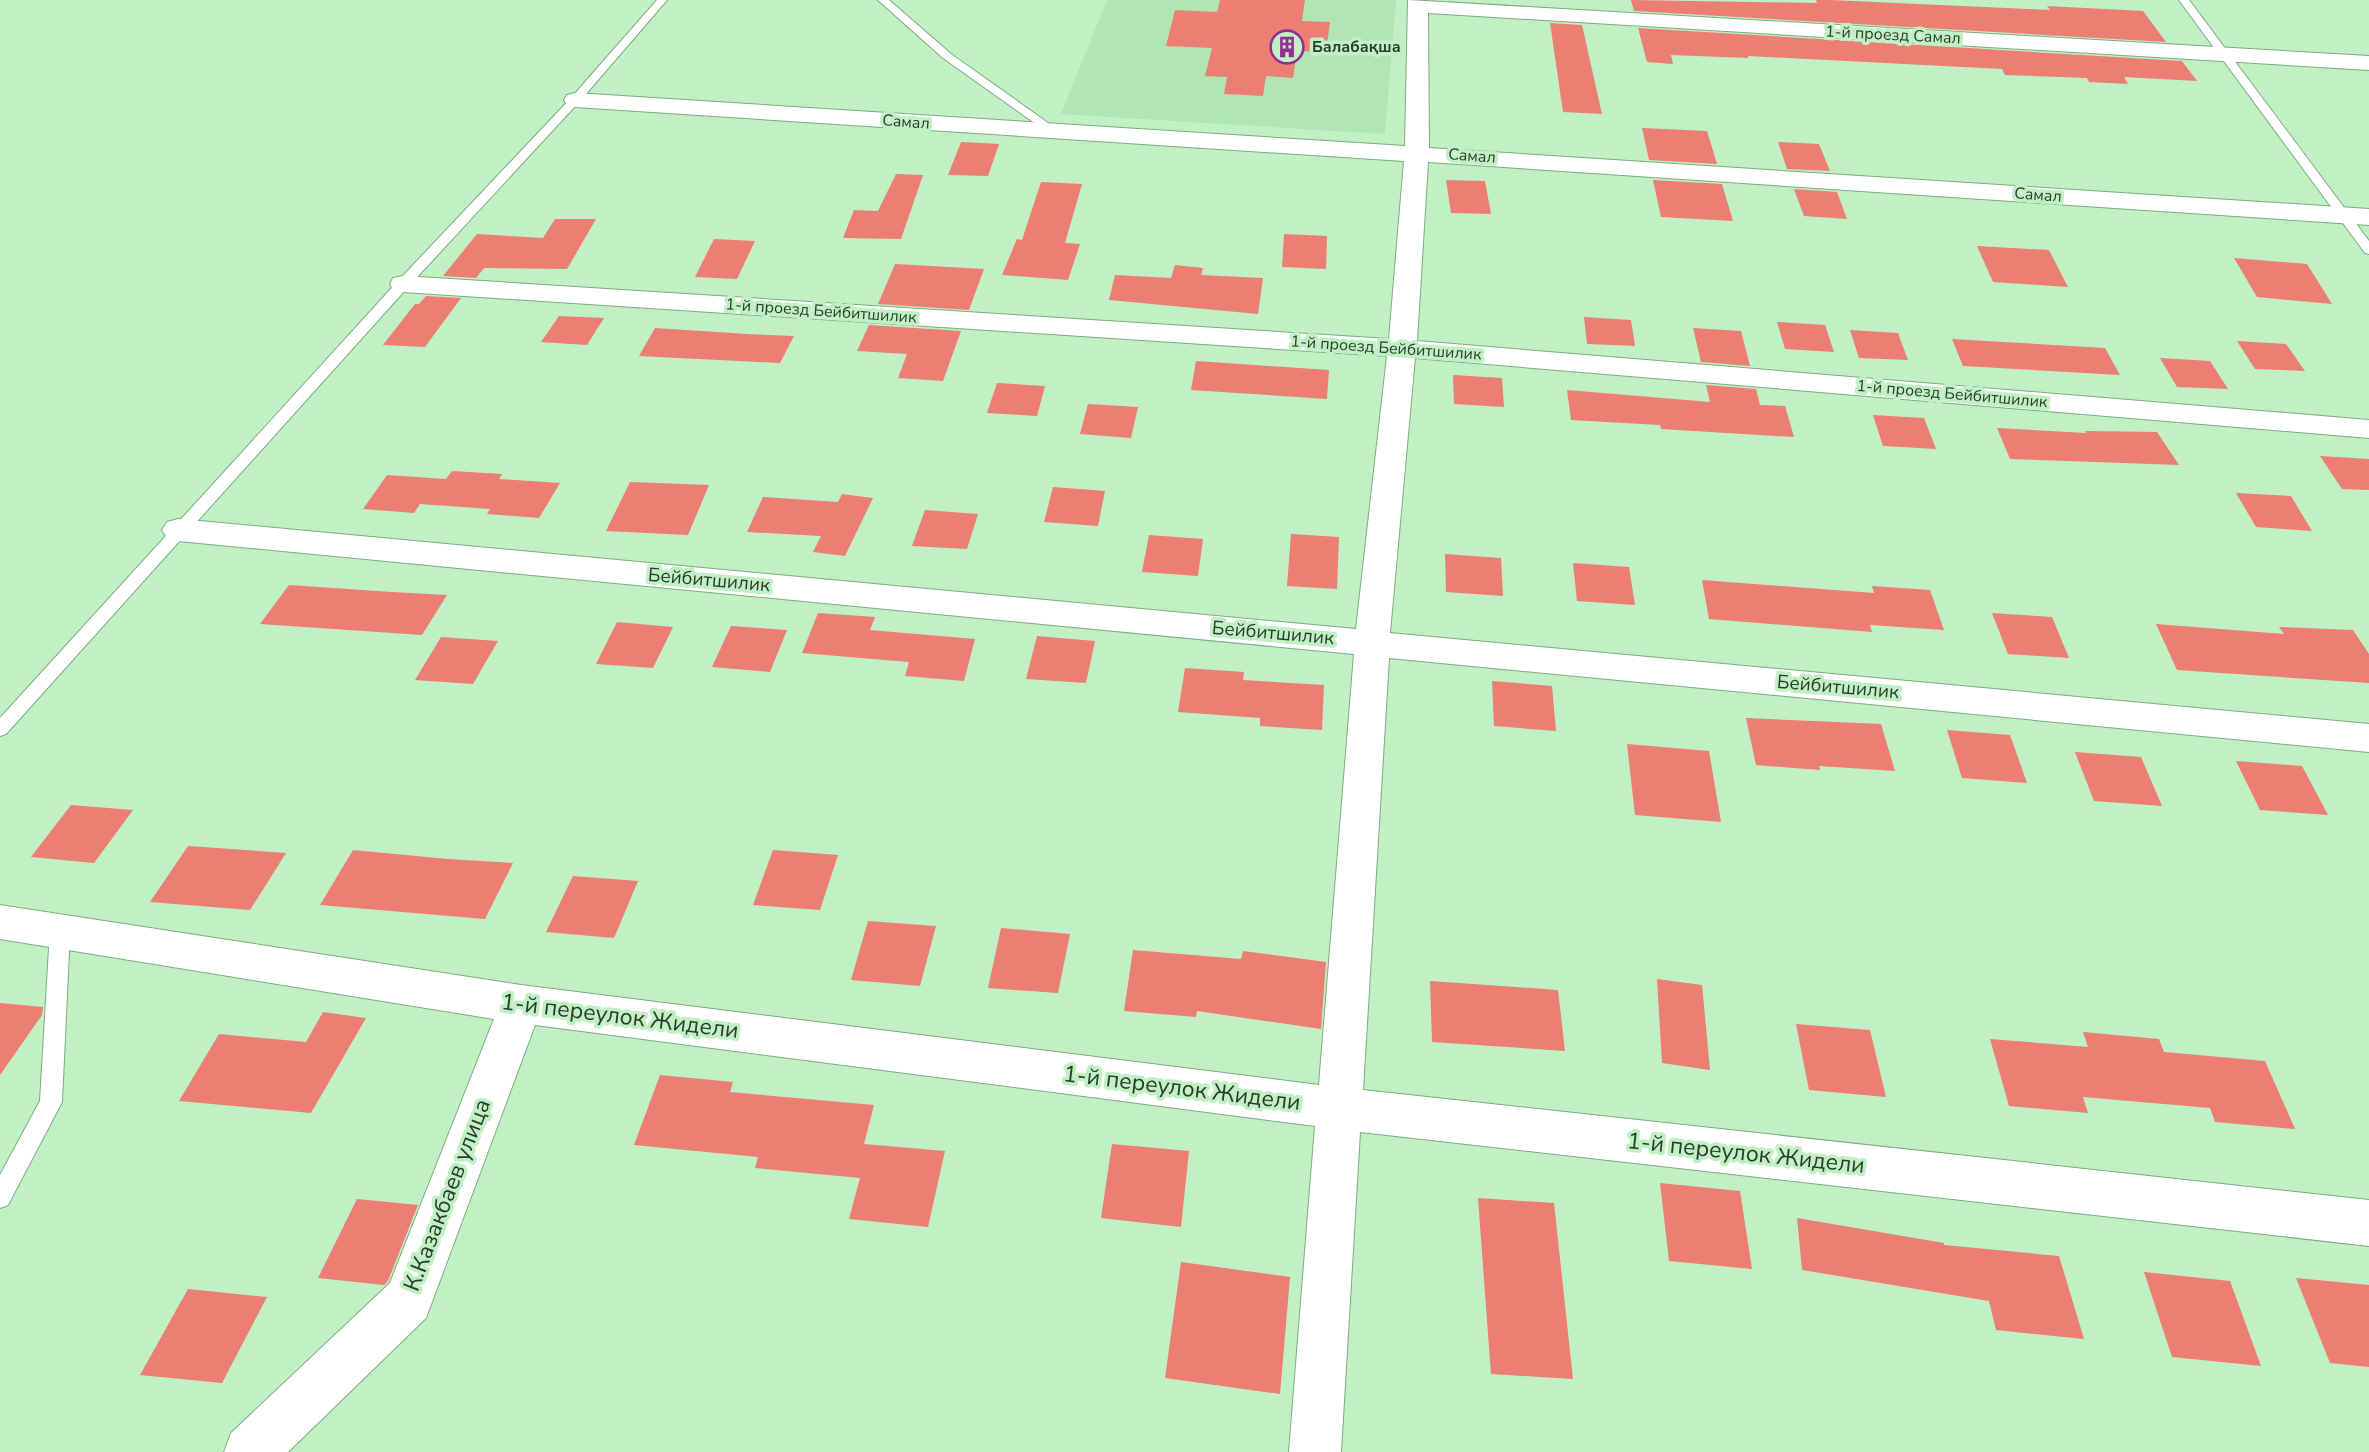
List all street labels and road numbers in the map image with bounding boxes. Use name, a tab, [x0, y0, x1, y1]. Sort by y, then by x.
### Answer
street label: 1-й проезд Самал	[1825, 20, 1961, 50]
street label: Самал	[881, 109, 931, 135]
street label: Самал	[1447, 143, 1497, 169]
street label: Самал	[2013, 182, 2063, 208]
street label: 1-й проезд Бейбитшилик	[725, 293, 918, 329]
street label: 1-й проезд Бейбитшилик	[1290, 330, 1483, 366]
street label: 1-й проезд Бейбитшилик	[1856, 375, 2049, 413]
street label: Бейбитшилик	[647, 562, 771, 598]
street label: Бейбитшилик	[1211, 615, 1335, 651]
street label: Бейбитшилик	[1776, 669, 1900, 705]
street label: 1-й переулок Жидели	[500, 986, 740, 1046]
street label: 1-й переулок Жидели	[1062, 1058, 1302, 1118]
street label: К.Казакбаев улица	[396, 1094, 498, 1296]
street label: 1-й переулок Жидели	[1626, 1125, 1866, 1181]

